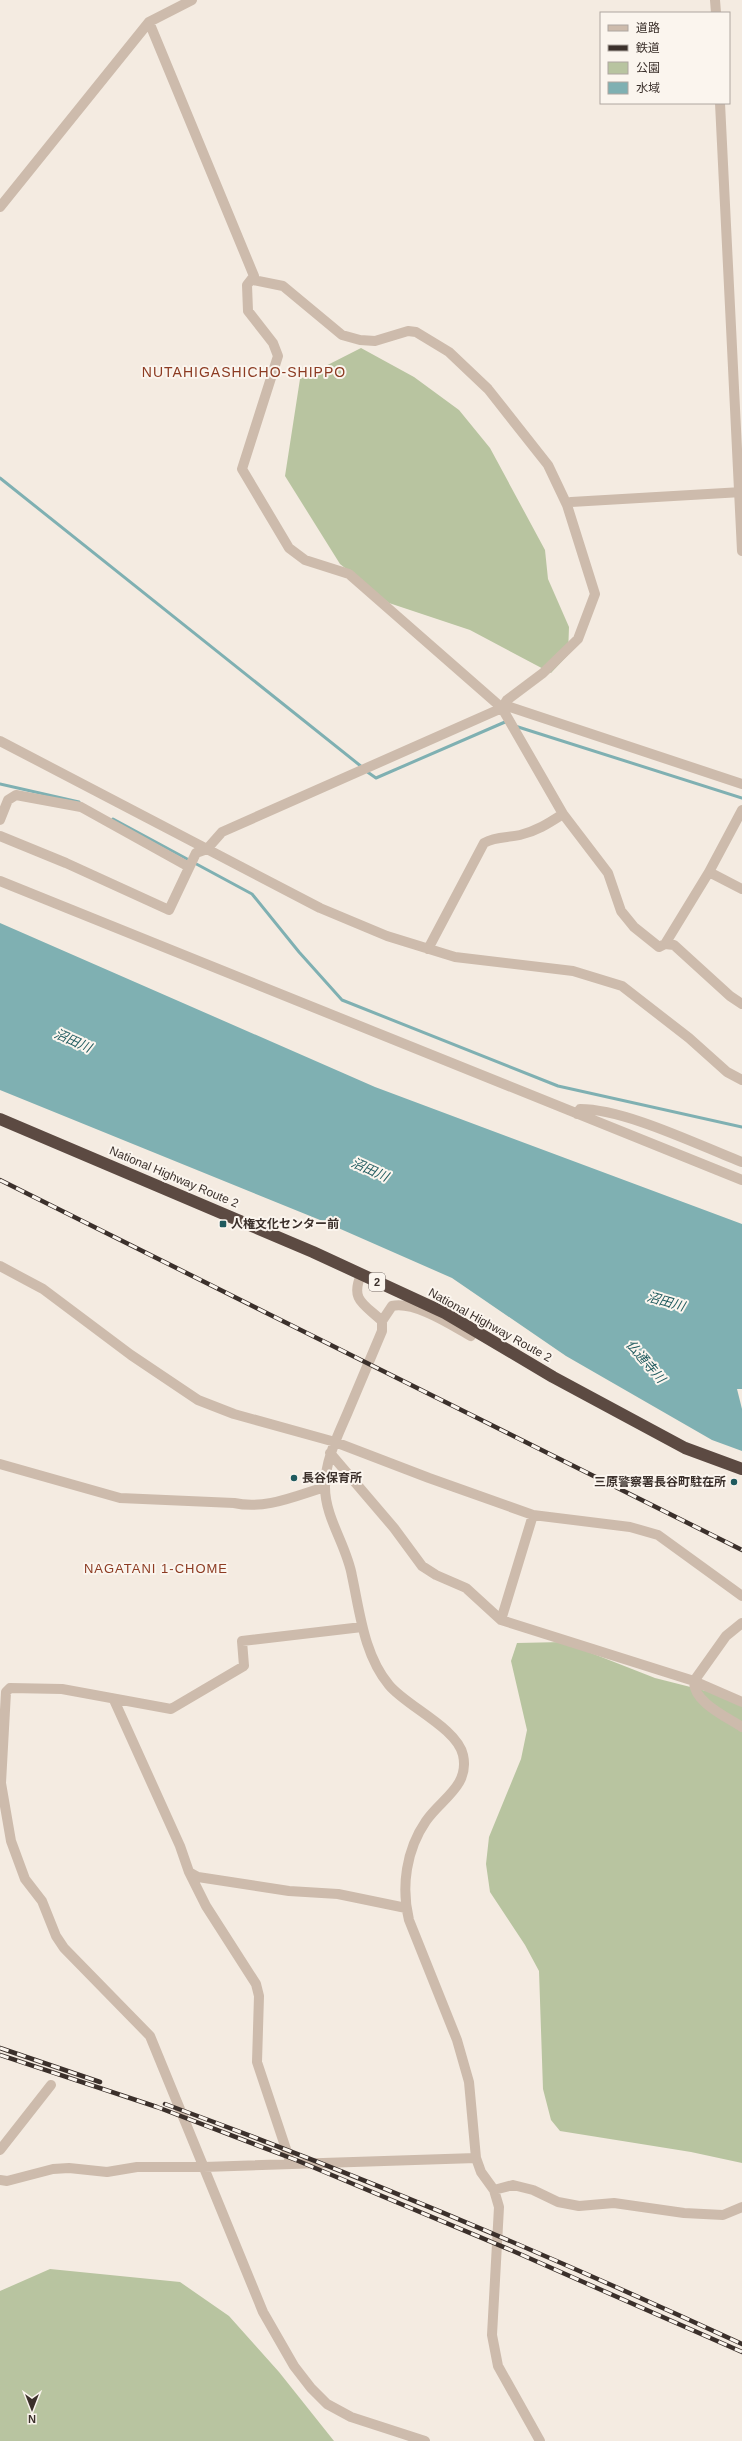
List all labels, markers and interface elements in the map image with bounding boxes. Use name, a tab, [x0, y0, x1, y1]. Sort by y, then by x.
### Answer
legend	[600, 12, 730, 104]
text: 道路	[636, 21, 660, 35]
text: 鉄道	[636, 41, 660, 55]
text: 公園	[636, 61, 660, 75]
text: 水域	[636, 81, 660, 95]
district label: NUTAHIGASHICHO-SHIPPO	[142, 364, 346, 380]
water label: 沼田川	[52, 1026, 95, 1056]
street label: National Highway Route 2	[107, 1143, 241, 1211]
water label: 沼田川	[349, 1155, 392, 1185]
place label: 人権文化センター前	[231, 1217, 339, 1231]
marker: 人権文化センター前	[218, 1219, 228, 1229]
road number: 2	[369, 1273, 385, 1291]
street label: National Highway Route 2	[426, 1285, 554, 1365]
water label: 沼田川	[645, 1289, 689, 1315]
water label: 仏通寺川	[623, 1337, 670, 1387]
place label: 長谷保育所	[302, 1471, 362, 1485]
marker: 長谷保育所	[289, 1473, 299, 1483]
place label: 三原警察署長谷町駐在所	[594, 1475, 726, 1489]
marker: 三原警察署長谷町駐在所	[729, 1477, 739, 1487]
district label: NAGATANI 1-CHOME	[84, 1561, 228, 1576]
north arrow	[12, 2389, 52, 2429]
text: N	[28, 2413, 36, 2425]

